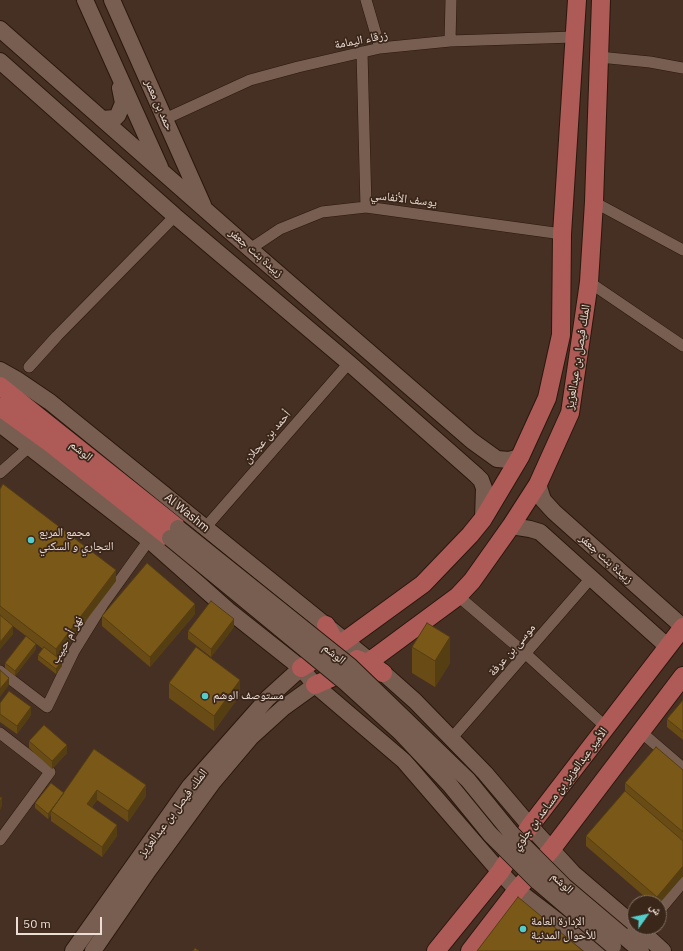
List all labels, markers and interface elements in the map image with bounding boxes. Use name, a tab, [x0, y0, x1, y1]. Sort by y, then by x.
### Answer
street label: زرقاء اليمامة	[333, 28, 389, 52]
street label: حمد بن معمر	[141, 77, 177, 133]
street label: يوسف الأنفاسي	[370, 188, 438, 210]
street label: زبيدة بنت جعفر	[226, 226, 286, 280]
street label: الملك فيصل بن عبدالعزيز	[563, 303, 593, 411]
street label: أحمد بن عجلان	[240, 408, 294, 466]
street label: الوشم	[67, 437, 95, 465]
street label: Al Washm	[162, 490, 212, 536]
place label: مجمع المربع التجاري و السكني	[39, 526, 114, 554]
street label: زبيدة بنت جعفر	[576, 531, 636, 587]
marker: مجمع المربع التجاري و السكني	[26, 535, 36, 545]
street label: نهر أم حبيب	[48, 614, 86, 666]
street label: موسى بن عرفة	[485, 621, 539, 679]
street label: الوشم	[320, 640, 348, 668]
place label: مستوصف الوشم	[213, 689, 284, 703]
marker: مستوصف الوشم	[200, 691, 210, 701]
street label: الأمير عبدالعزيز بن مساعد بن جلوي	[509, 725, 611, 853]
street label: الملك فيصل بن عبدالعزيز	[135, 766, 211, 860]
street label: الوشم	[548, 869, 576, 897]
north arrow	[627, 895, 667, 935]
text: ش	[647, 900, 665, 918]
scale bar	[18, 909, 104, 935]
place label: الإدارة العامة للأحوال المدنية	[531, 915, 596, 943]
text: 50 m	[23, 916, 51, 931]
marker: الإدارة العامة للأحوال المدنية	[518, 924, 528, 934]

